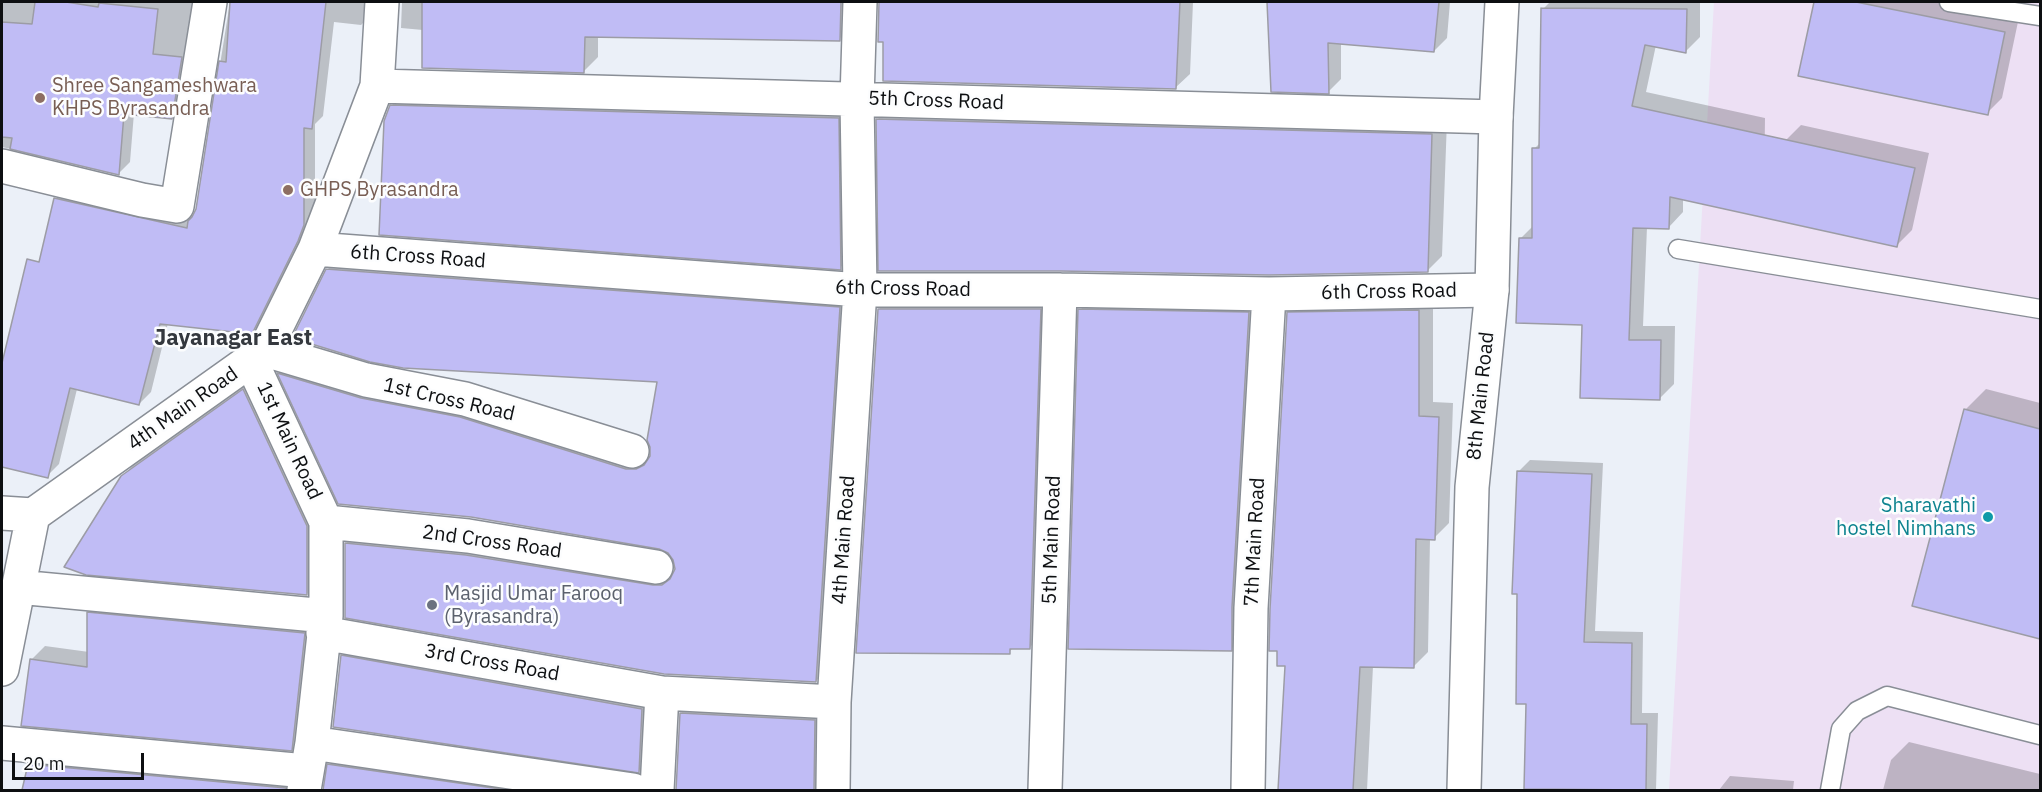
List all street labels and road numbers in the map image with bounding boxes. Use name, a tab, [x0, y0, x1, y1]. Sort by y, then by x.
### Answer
street label: 5th Cross Road	[868, 87, 1004, 115]
street label: 6th Cross Road	[349, 240, 487, 274]
street label: 6th Cross Road	[835, 276, 971, 302]
street label: 6th Cross Road	[1321, 279, 1457, 305]
street label: 8th Main Road	[1462, 331, 1500, 461]
street label: 4th Main Road	[123, 362, 243, 456]
street label: 1st Cross Road	[381, 373, 517, 427]
street label: 1st Main Road	[251, 378, 327, 504]
street label: 4th Main Road	[828, 475, 860, 605]
street label: 5th Main Road	[1038, 475, 1066, 605]
street label: 7th Main Road	[1240, 477, 1270, 607]
street label: 2nd Cross Road	[421, 520, 563, 564]
street label: 3rd Cross Road	[423, 639, 561, 687]

